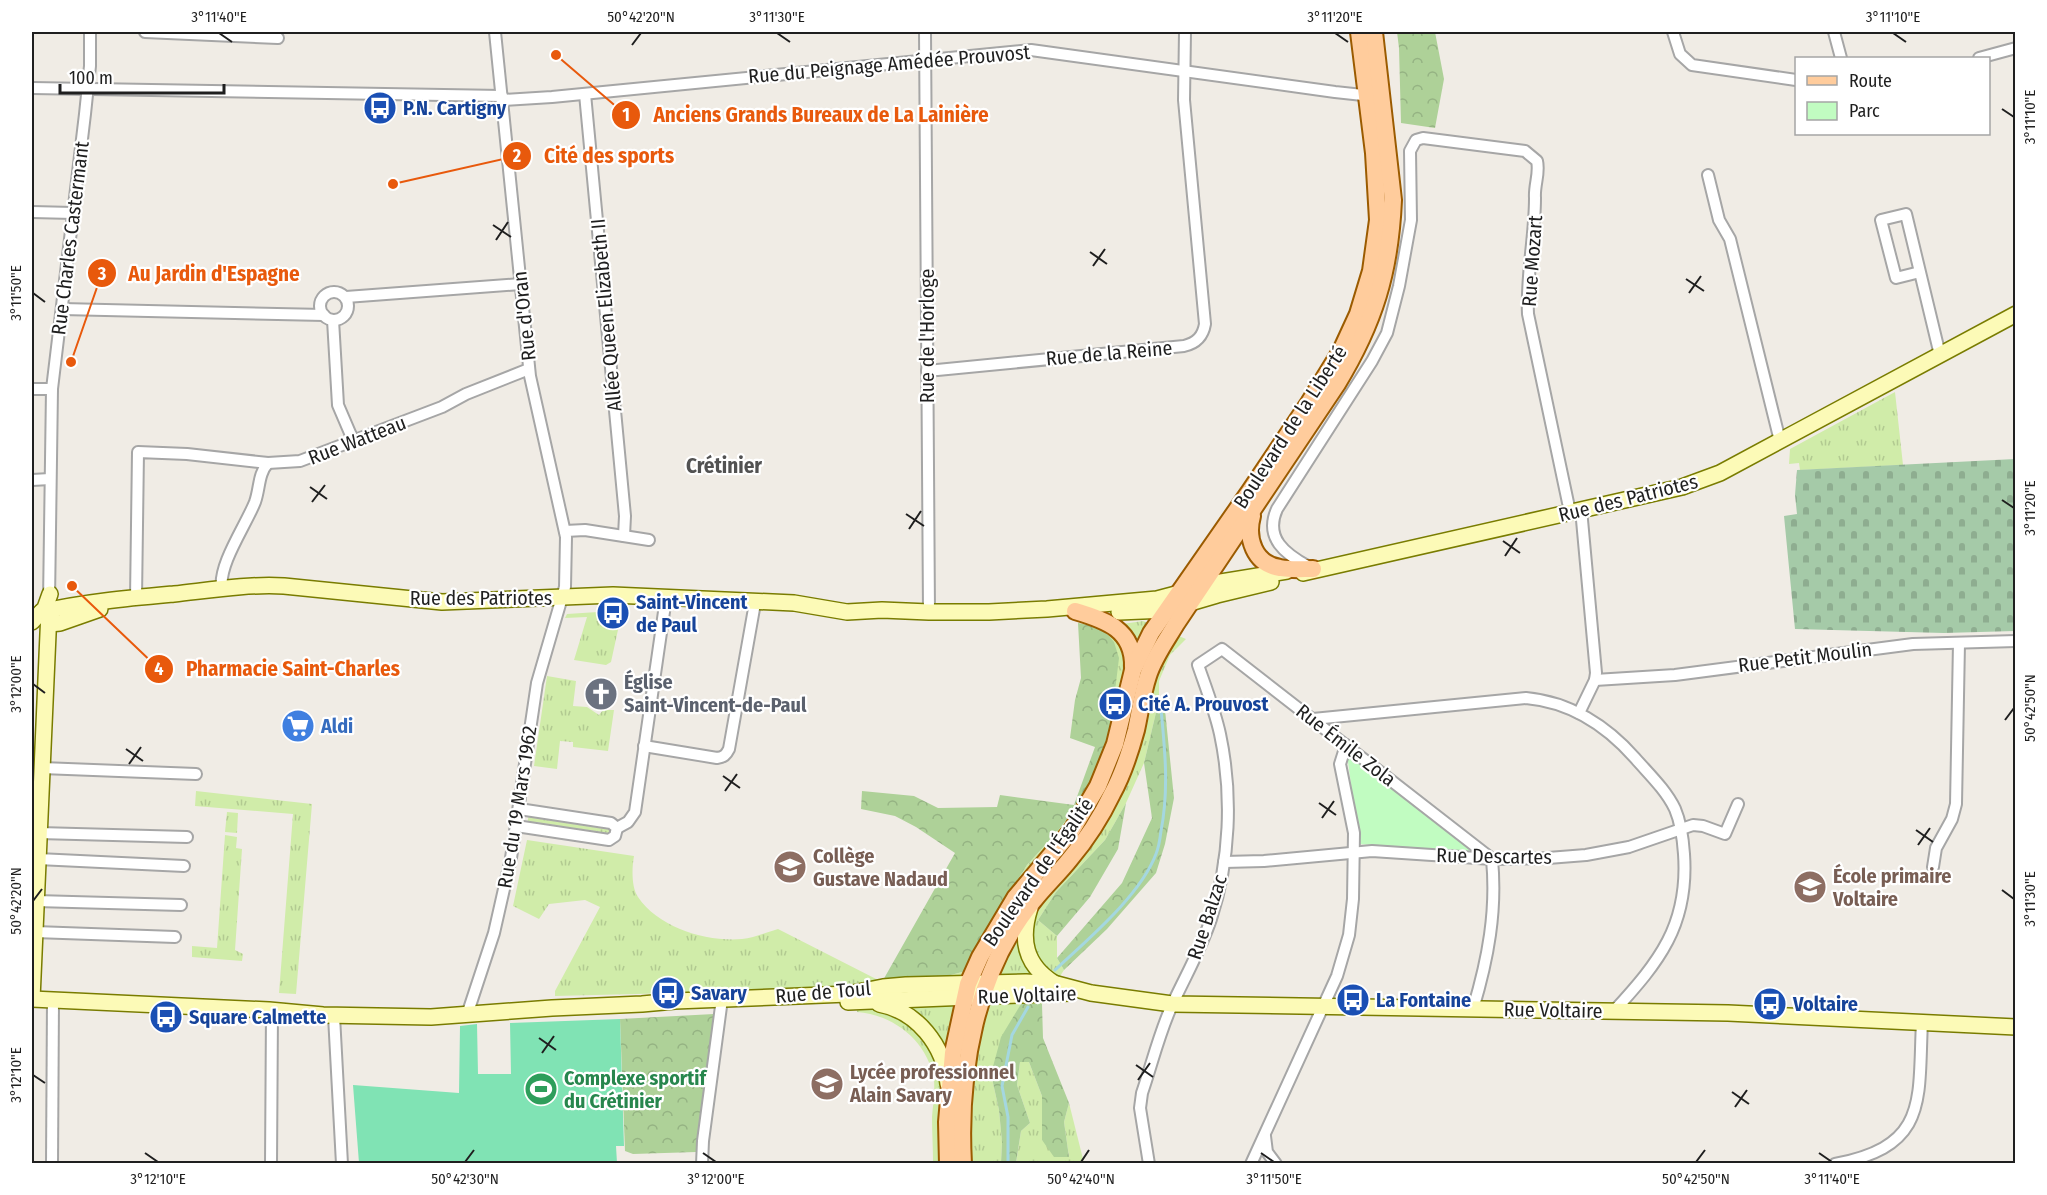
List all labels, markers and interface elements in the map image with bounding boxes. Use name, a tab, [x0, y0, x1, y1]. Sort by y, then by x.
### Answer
text: 3°11'40"E	[191, 8, 247, 26]
text: 50°42'20"N	[607, 8, 675, 26]
text: 3°11'30"E	[749, 8, 805, 26]
text: 3°11'20"E	[1307, 8, 1363, 26]
text: 3°11'10"E	[1866, 8, 1920, 26]
street label: Rue du Peignage Amédée Prouvost	[747, 40, 1031, 88]
scale bar	[60, 57, 224, 95]
legend	[1795, 57, 1990, 135]
text: 100 m	[69, 67, 113, 89]
text: Route	[1849, 70, 1892, 92]
bus stop icon: P.N. Cartigny	[362, 90, 398, 126]
text: 3°11'10"E	[2021, 90, 2039, 144]
callout: Anciens Grands Bureaux de La Lainière	[611, 95, 1000, 134]
place label: P.N. Cartigny	[403, 96, 507, 120]
text: Parc	[1849, 100, 1880, 122]
text: Anciens Grands Bureaux de La Lainière	[652, 102, 989, 128]
text: 1	[622, 104, 630, 126]
callout: Cité des sports	[502, 136, 687, 175]
street label: Rue Charles Castermant	[46, 139, 94, 336]
text: Cité des sports	[544, 143, 674, 169]
text: 2	[512, 145, 521, 167]
street label: Rue Mozart	[1517, 214, 1547, 307]
street label: Allée Queen Elizabeth II	[586, 218, 626, 412]
callout: Au Jardin d'Espagne	[87, 254, 312, 293]
text: Au Jardin d'Espagne	[127, 261, 300, 287]
text: 3	[97, 263, 107, 285]
text: 3°11'50"E	[7, 265, 25, 321]
street label: Rue de l'Horloge	[915, 269, 939, 403]
street label: Rue d'Oran	[507, 270, 541, 362]
street label: Rue de la Reine	[1045, 336, 1173, 370]
street label: Boulevard de la Liberté	[1228, 341, 1352, 513]
street label: Rue Watteau	[305, 410, 409, 470]
district label: Crétinier	[686, 453, 762, 479]
street label: Rue des Patriotes	[1556, 469, 1700, 527]
text: 3°11'20"E	[2021, 480, 2039, 536]
street label: Rue des Patriotes	[410, 586, 552, 610]
place label: Saint-Vincent de Paul	[636, 590, 748, 637]
bus stop icon: Saint-Vincent de Paul	[595, 595, 631, 631]
street label: Rue Petit Moulin	[1737, 637, 1873, 677]
callout: Pharmacie Saint-Charles	[144, 649, 411, 688]
text: 3°12'00"E	[7, 655, 25, 713]
text: Pharmacie Saint-Charles	[186, 656, 400, 682]
text: 4	[154, 658, 164, 680]
place label: Église Saint-Vincent-de-Paul	[624, 669, 807, 717]
text: 50°42'50"N	[2021, 674, 2039, 742]
church icon: Église Saint-Vincent-de-Paul	[583, 676, 619, 712]
bus stop icon: Cité A. Prouvost	[1097, 686, 1133, 722]
place label: Cité A. Prouvost	[1138, 692, 1269, 716]
street label: Rue Émile Zola	[1291, 699, 1401, 791]
supermarket icon: Aldi	[280, 708, 316, 744]
place label: Aldi	[320, 714, 353, 738]
street label: Rue du 19 Mars 1962	[492, 724, 542, 890]
street label: Boulevard de l'Égalité	[978, 793, 1098, 951]
street label: Rue Descartes	[1436, 843, 1552, 869]
place label: Collège Gustave Nadaud	[813, 844, 948, 891]
school or university icon: Collège Gustave Nadaud	[772, 849, 808, 885]
place label: École primaire Voltaire	[1832, 863, 1951, 911]
text: 50°42'20"N	[7, 867, 25, 935]
school or university icon: École primaire Voltaire	[1792, 869, 1828, 905]
street label: Rue Balzac	[1182, 871, 1232, 963]
text: 3°11'30"E	[2021, 871, 2039, 927]
bus stop icon: Savary	[650, 975, 686, 1011]
street label: Rue de Toul	[774, 976, 872, 1008]
place label: Savary	[691, 981, 747, 1005]
street label: Rue Voltaire	[977, 981, 1077, 1009]
bus stop icon: La Fontaine	[1335, 982, 1371, 1018]
bus stop icon: Voltaire	[1752, 986, 1788, 1022]
place label: La Fontaine	[1376, 988, 1471, 1012]
place label: Voltaire	[1792, 992, 1858, 1016]
street label: Rue Voltaire	[1503, 997, 1603, 1023]
bus stop icon: Square Calmette	[148, 999, 184, 1035]
place label: Square Calmette	[189, 1005, 326, 1029]
text: 3°12'10"E	[7, 1047, 25, 1103]
place label: Lycée professionnel Alain Savary	[849, 1060, 1015, 1107]
place label: Complexe sportif du Crétinier	[564, 1066, 707, 1113]
school or university icon: Lycée professionnel Alain Savary	[809, 1066, 845, 1102]
sports icon: Complexe sportif du Crétinier	[523, 1071, 559, 1107]
text: 3°12'10"E	[130, 1170, 186, 1188]
text: 50°42'30"N	[431, 1170, 499, 1188]
text: 3°12'00"E	[687, 1170, 745, 1188]
text: 50°42'40"N	[1047, 1170, 1115, 1188]
text: 3°11'50"E	[1246, 1170, 1302, 1188]
text: 50°42'50"N	[1662, 1170, 1730, 1188]
text: 3°11'40"E	[1804, 1170, 1860, 1188]

